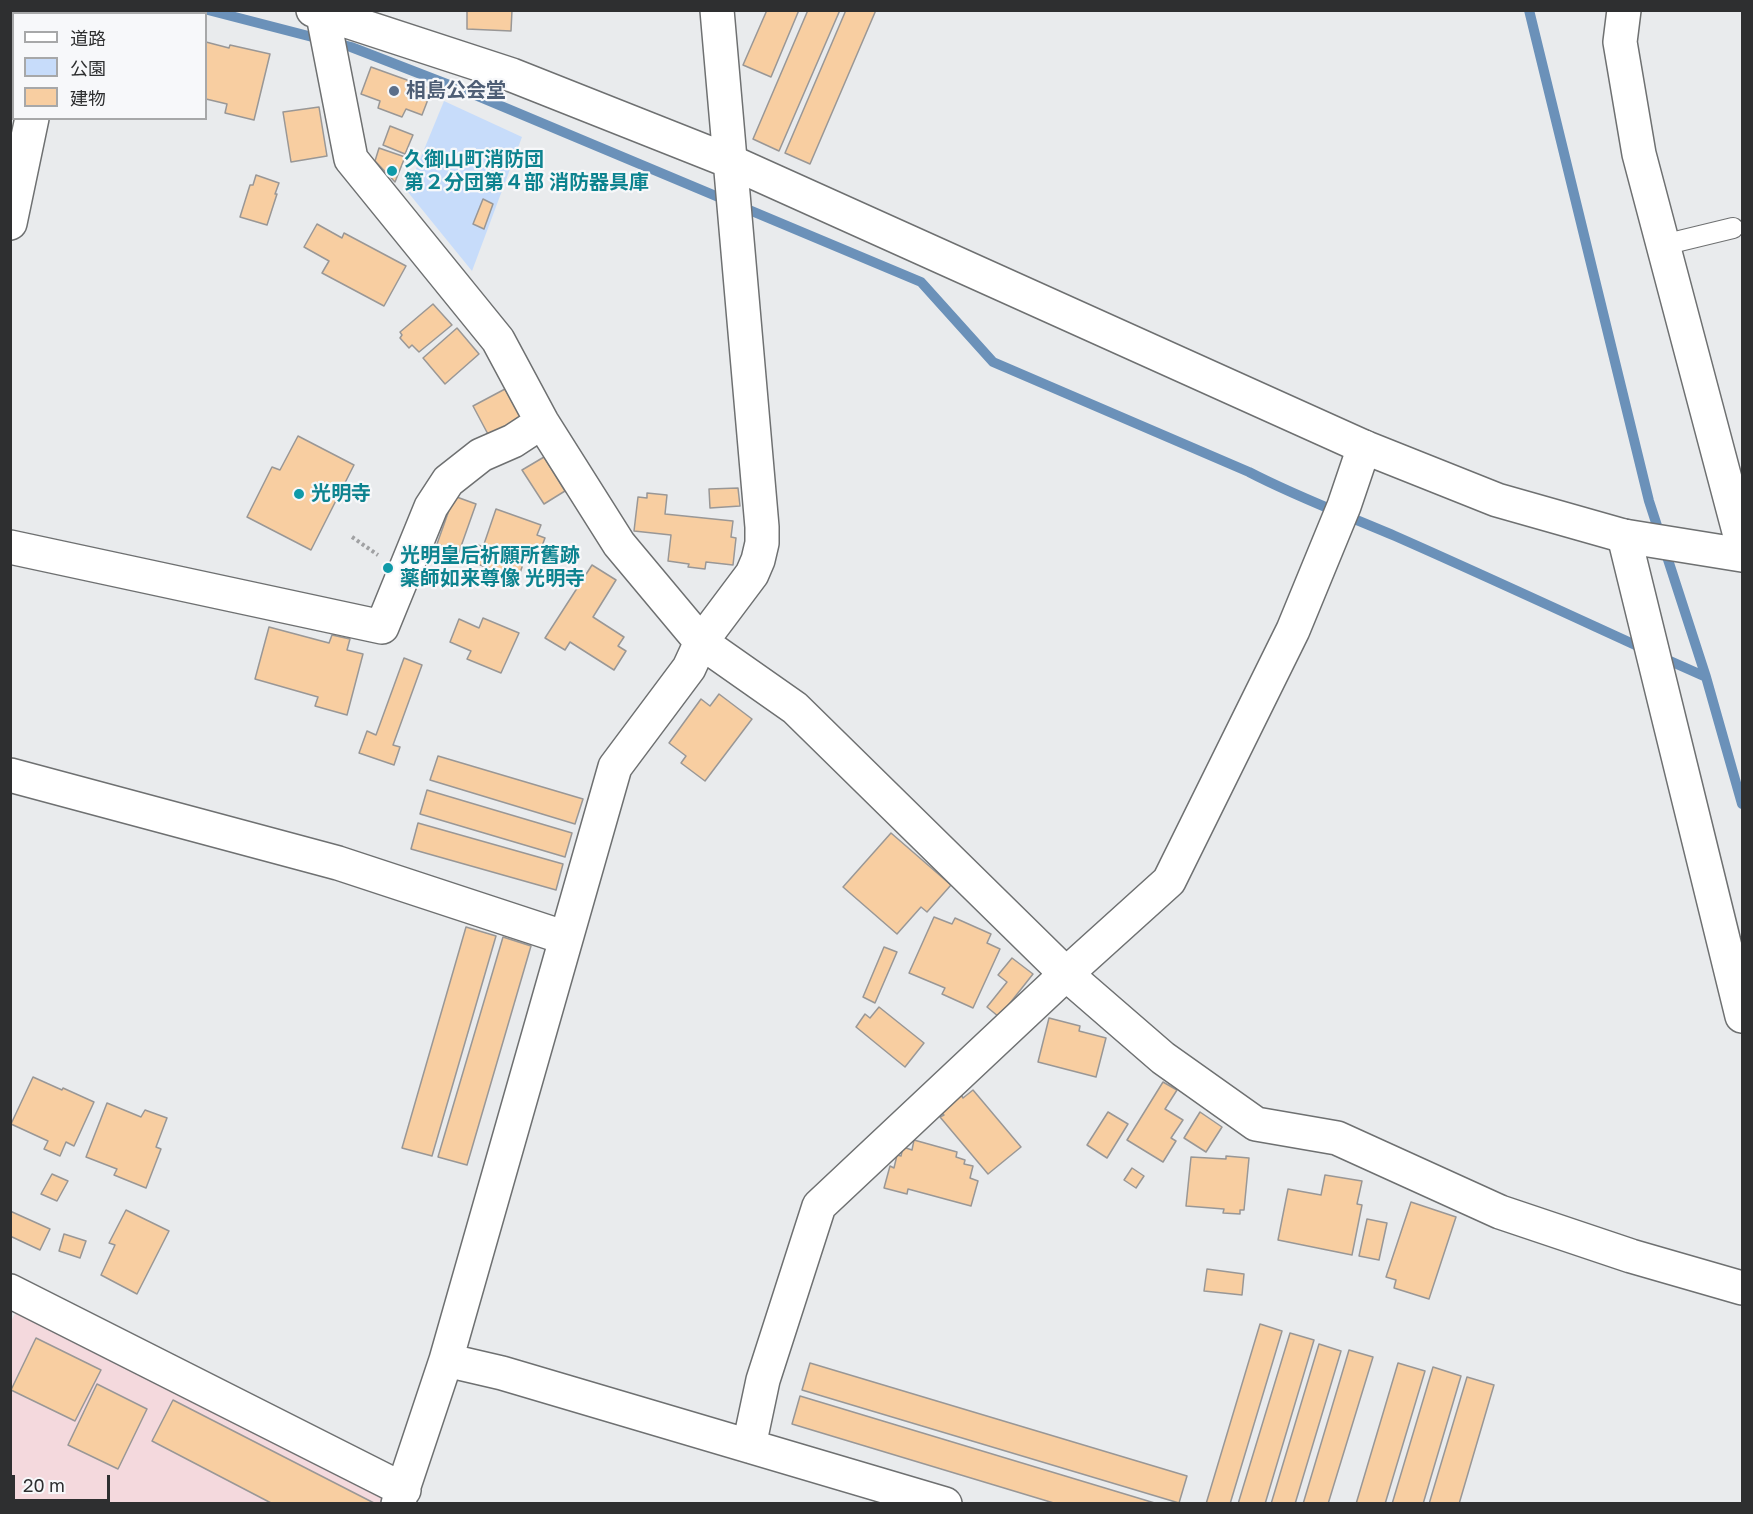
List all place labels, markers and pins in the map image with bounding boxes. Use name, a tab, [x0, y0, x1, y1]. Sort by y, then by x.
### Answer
place label: 相島公会堂	[406, 79, 506, 103]
marker: 相島公会堂	[387, 84, 401, 98]
place label: 久御山町消防団 第２分団第４部 消防器具庫	[404, 148, 649, 195]
marker: 久御山町消防団 第２分団第４部 消防器具庫	[385, 164, 399, 178]
place label: 光明寺	[311, 482, 371, 506]
marker: 光明寺	[292, 487, 306, 501]
place label: 光明皇后祈願所舊跡 薬師如来尊像 光明寺	[400, 544, 585, 591]
marker: 光明皇后祈願所舊跡 薬師如来尊像 光明寺	[381, 561, 395, 575]

